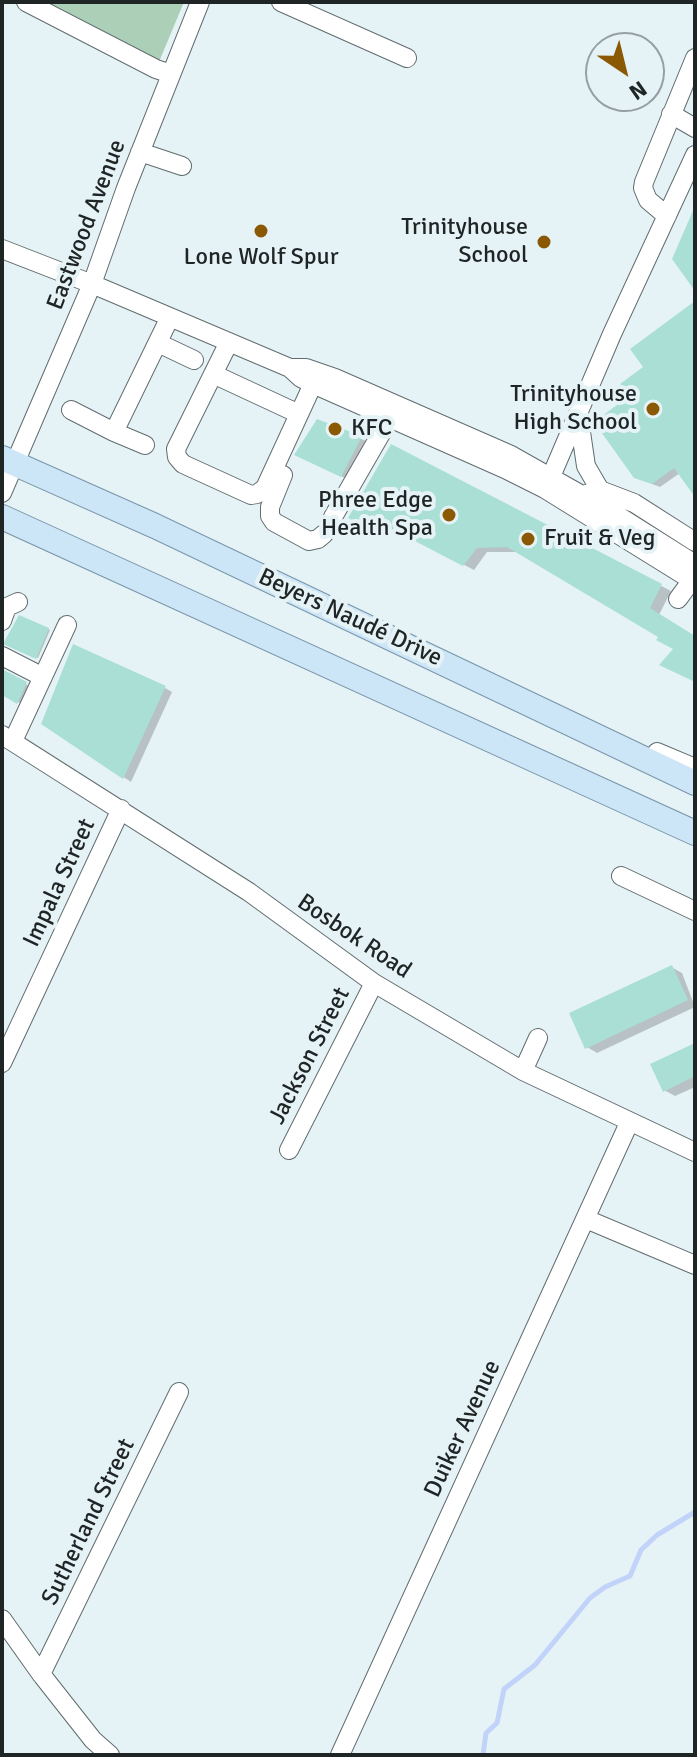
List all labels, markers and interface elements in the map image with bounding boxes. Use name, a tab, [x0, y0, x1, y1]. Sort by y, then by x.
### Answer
north arrow	[585, 32, 665, 112]
text: N	[624, 75, 652, 106]
street label: Eastwood Avenue	[41, 136, 133, 314]
place label: Trinityhouse School	[401, 214, 528, 270]
marker: Lone Wolf Spur	[252, 222, 270, 240]
marker: Trinityhouse School	[535, 233, 553, 251]
place label: Lone Wolf Spur	[184, 244, 338, 272]
place label: Trinityhouse High School	[510, 381, 637, 437]
marker: Trinityhouse High School	[644, 400, 662, 418]
place label: KFC	[351, 415, 392, 443]
marker: KFC	[326, 420, 344, 438]
place label: Phree Edge Health Spa	[318, 487, 433, 543]
marker: Phree Edge Health Spa	[440, 506, 458, 524]
place label: Fruit & Veg	[544, 525, 655, 553]
marker: Fruit & Veg	[519, 530, 537, 548]
street label: Beyers Naudé Drive	[254, 563, 446, 673]
street label: Impala Street	[18, 814, 102, 952]
street label: Bosbok Road	[292, 888, 416, 986]
street label: Jackson Street	[263, 983, 357, 1129]
street label: Duiker Avenue	[419, 1356, 507, 1502]
street label: Sutherland Street	[36, 1434, 142, 1610]

